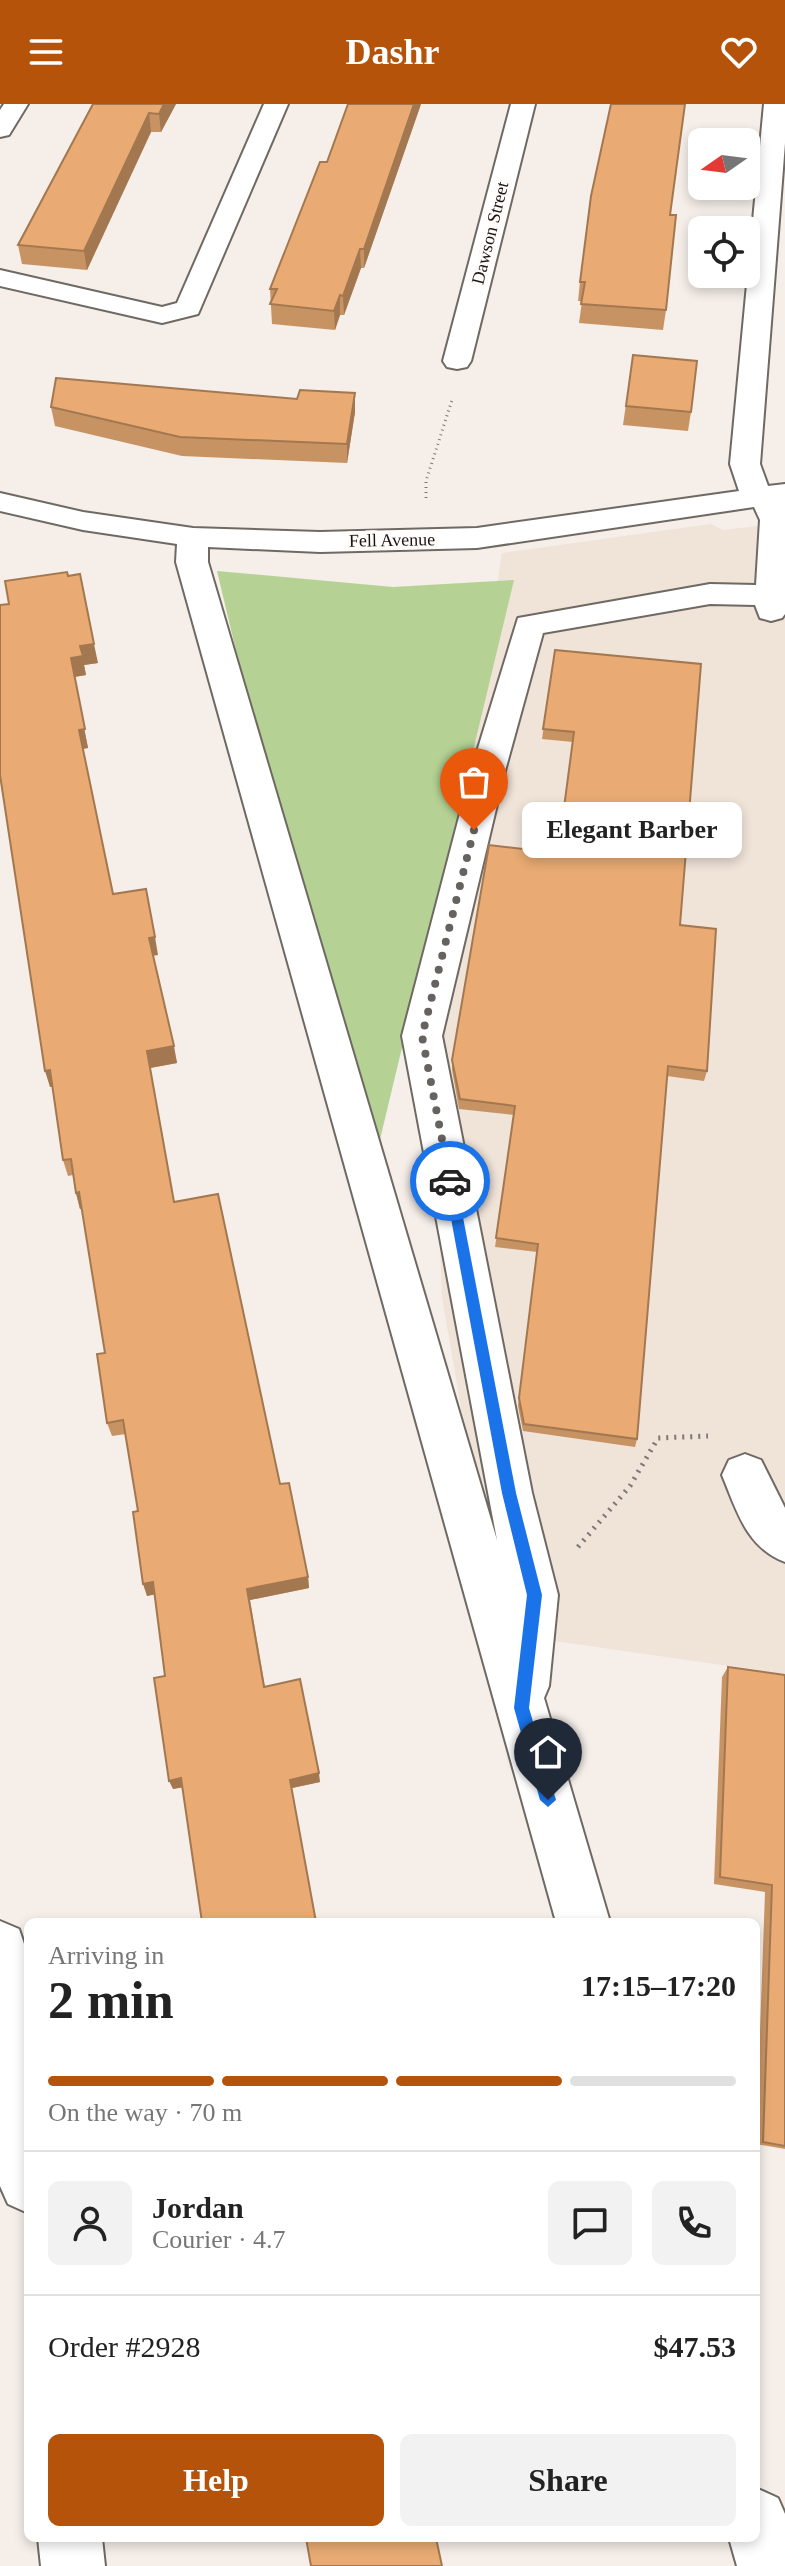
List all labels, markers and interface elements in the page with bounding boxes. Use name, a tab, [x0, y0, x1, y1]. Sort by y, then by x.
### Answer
icon: menu	[24, 30, 68, 74]
icon: heart	[717, 30, 761, 74]
text: Dashr	[345, 32, 440, 72]
north arrow	[688, 128, 760, 200]
map controls	[688, 128, 760, 288]
street label: Dawson Street	[468, 179, 512, 287]
button: locate	[688, 216, 760, 288]
street label: Fell Avenue	[349, 529, 435, 551]
pin	[440, 748, 508, 830]
icon: bag	[452, 760, 496, 804]
callout: Elegant Barber	[522, 802, 742, 858]
text: Elegant Barber	[546, 815, 718, 844]
courier	[410, 1141, 490, 1221]
icon: car	[428, 1159, 472, 1203]
pin	[514, 1718, 582, 1800]
icon: home	[526, 1730, 570, 1774]
text: Arriving in	[48, 1941, 164, 1970]
text: 17:15–17:20	[581, 1969, 736, 2002]
text: 2 min	[48, 1972, 174, 2029]
text: On the way · 70 m	[48, 2098, 242, 2127]
button: person	[48, 2181, 132, 2265]
button: chat	[548, 2181, 632, 2265]
button: phone	[652, 2181, 736, 2265]
text: Jordan	[152, 2191, 244, 2224]
text: Courier · 4.7	[152, 2225, 286, 2254]
text: Order #2928	[48, 2330, 200, 2363]
text: $47.53	[654, 2330, 736, 2363]
button: Help	[48, 2434, 384, 2526]
button: Share	[400, 2434, 736, 2526]

